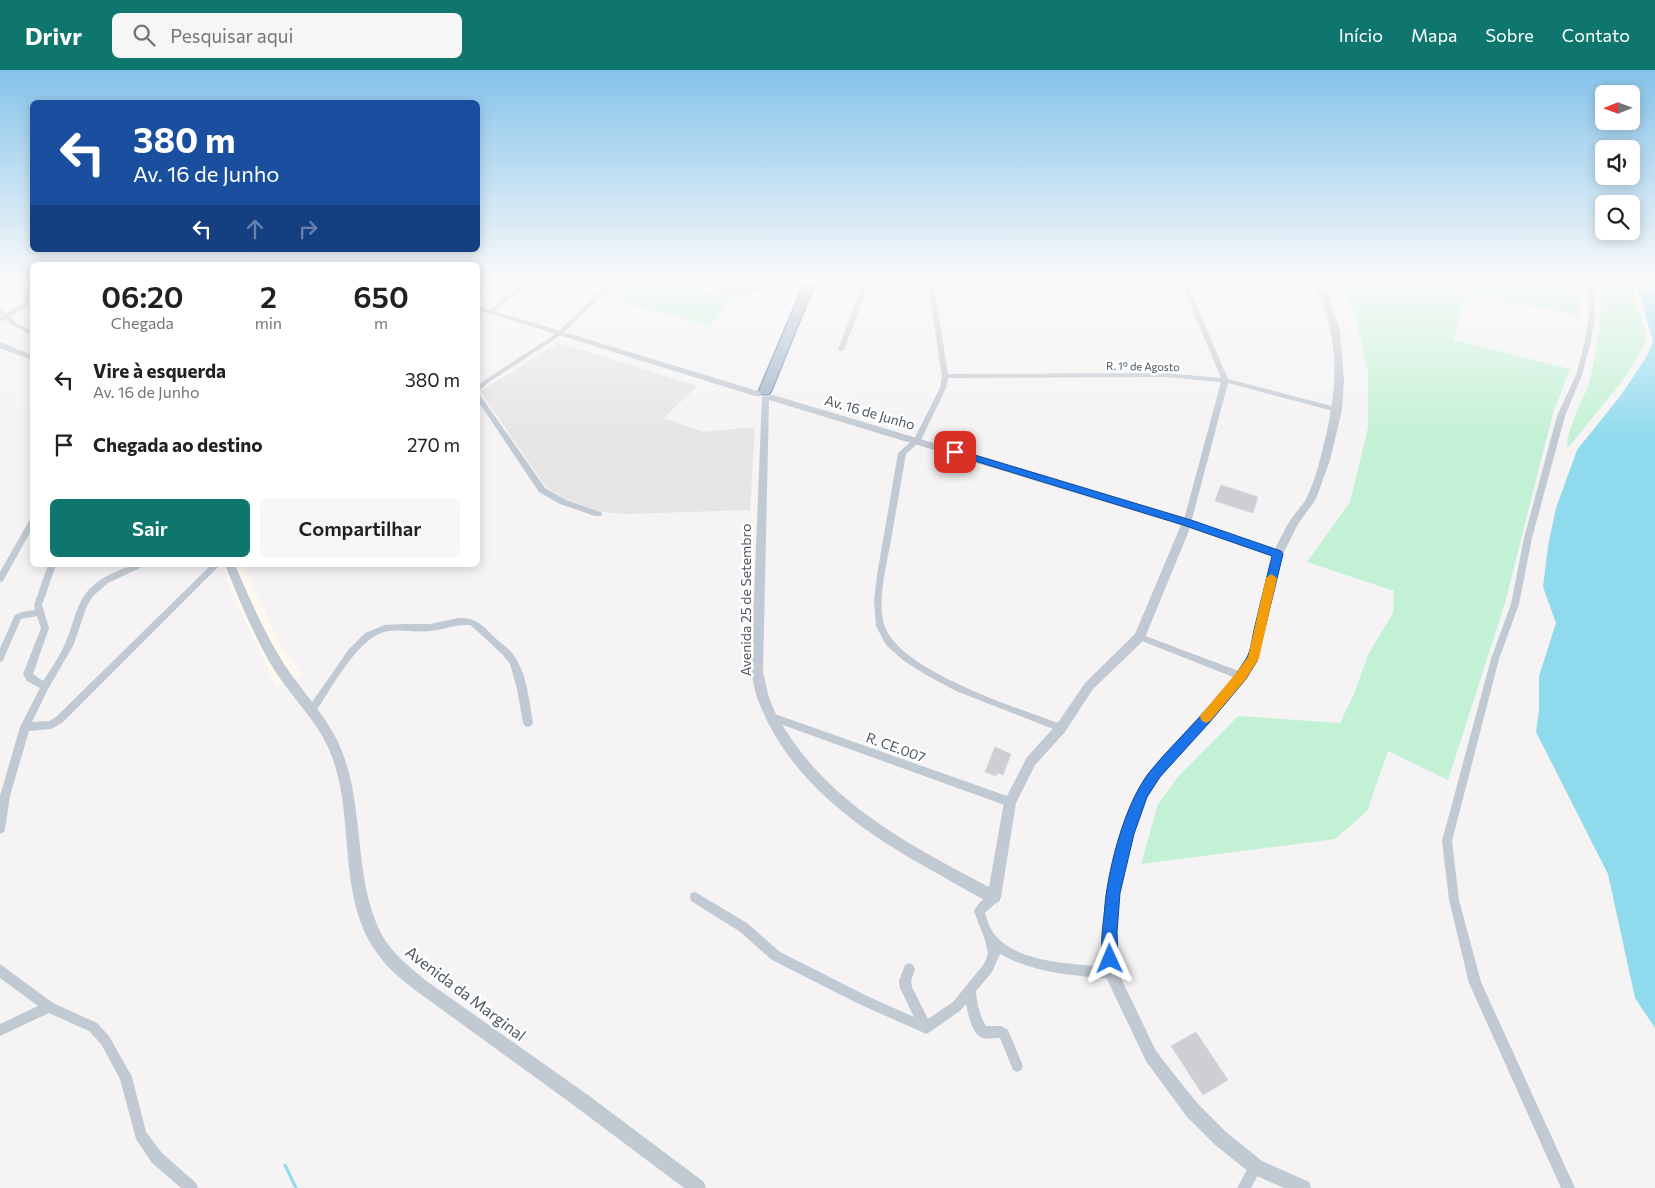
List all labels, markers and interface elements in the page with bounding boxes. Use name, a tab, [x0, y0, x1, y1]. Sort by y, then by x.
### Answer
search box	[112, 13, 462, 58]
text: Drivr	[25, 21, 82, 50]
icon: search	[130, 21, 158, 49]
text: Pesquisar aqui	[170, 24, 293, 47]
text: Início	[1339, 24, 1383, 46]
text: Mapa	[1411, 24, 1457, 46]
text: Sobre	[1485, 24, 1534, 46]
text: Contato	[1562, 24, 1630, 46]
north arrow	[1595, 85, 1640, 130]
map controls	[1595, 85, 1640, 240]
text: 380 m	[133, 117, 236, 160]
icon: left	[50, 120, 115, 185]
button: sound	[1595, 140, 1640, 185]
text: Av. 16 de Junho	[133, 160, 280, 187]
button: search	[1595, 195, 1640, 240]
icon: left	[188, 215, 216, 243]
icon: ahead	[241, 215, 269, 243]
icon: right	[294, 215, 322, 243]
text: 06:20	[101, 277, 184, 314]
text: 2	[260, 277, 277, 314]
text: 650	[353, 277, 409, 314]
text: Chegada	[111, 313, 174, 332]
text: min	[255, 313, 282, 332]
text: m	[374, 313, 388, 332]
text: Vire à esquerda	[93, 359, 226, 382]
street label: R. 1º de Agosto	[1106, 359, 1180, 373]
icon: left	[50, 366, 78, 394]
text: 380 m	[405, 368, 460, 391]
text: Av. 16 de Junho	[93, 382, 200, 401]
street label: Av. 16 de Junho	[823, 391, 917, 433]
icon: arrive	[50, 431, 78, 459]
pin	[934, 431, 976, 473]
text: Chegada ao destino	[93, 433, 263, 456]
text: 270 m	[407, 433, 460, 456]
icon: arrive	[941, 438, 969, 466]
button: Sair	[50, 499, 250, 557]
button: Compartilhar	[260, 499, 460, 557]
street label: Avenida 25 de Setembro	[737, 524, 754, 676]
street label: R. CE.007	[864, 728, 928, 766]
position arrow	[1083, 932, 1135, 984]
street label: Avenida da Marginal	[402, 942, 530, 1044]

